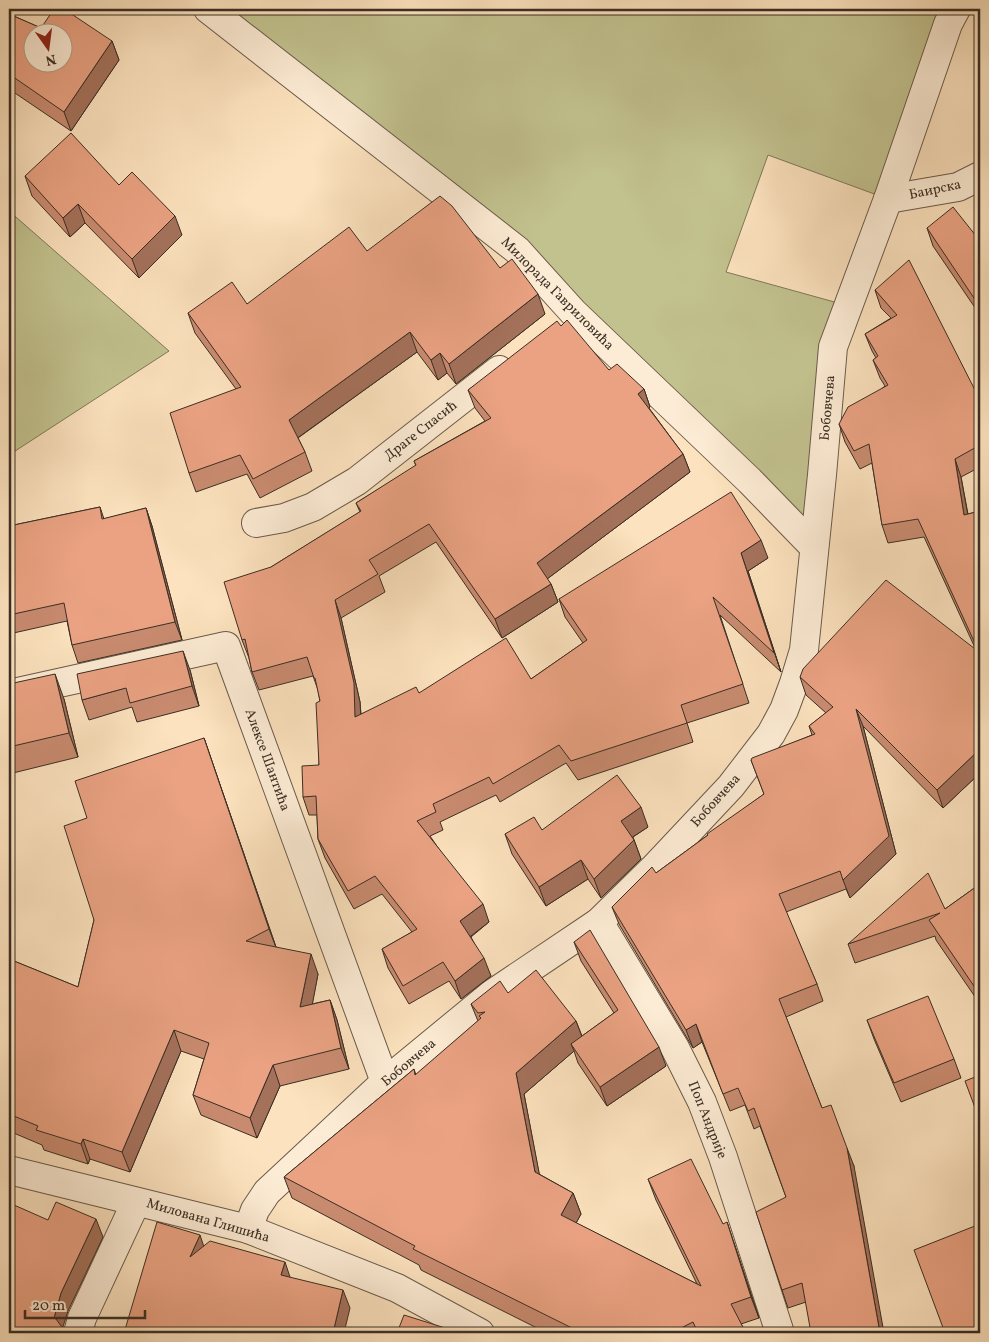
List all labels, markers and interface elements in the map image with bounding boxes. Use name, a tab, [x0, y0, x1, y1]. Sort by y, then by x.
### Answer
north arrow	[22, 22, 72, 72]
text: N	[44, 49, 58, 70]
street label: Баирска	[907, 175, 963, 205]
street label: Милорада Гавриловића	[496, 233, 618, 355]
street label: Бобовчева	[816, 374, 840, 442]
street label: Драге Спасић	[380, 396, 462, 466]
street label: Алексе Шантића	[240, 706, 294, 814]
street label: Бобовчева	[687, 770, 745, 832]
street label: Бобовчева	[378, 1035, 440, 1091]
street label: Поп Андрије	[683, 1078, 731, 1162]
street label: Милована Глишића	[144, 1194, 272, 1248]
scale bar	[25, 1287, 145, 1319]
text: 20 m	[32, 1296, 65, 1317]

